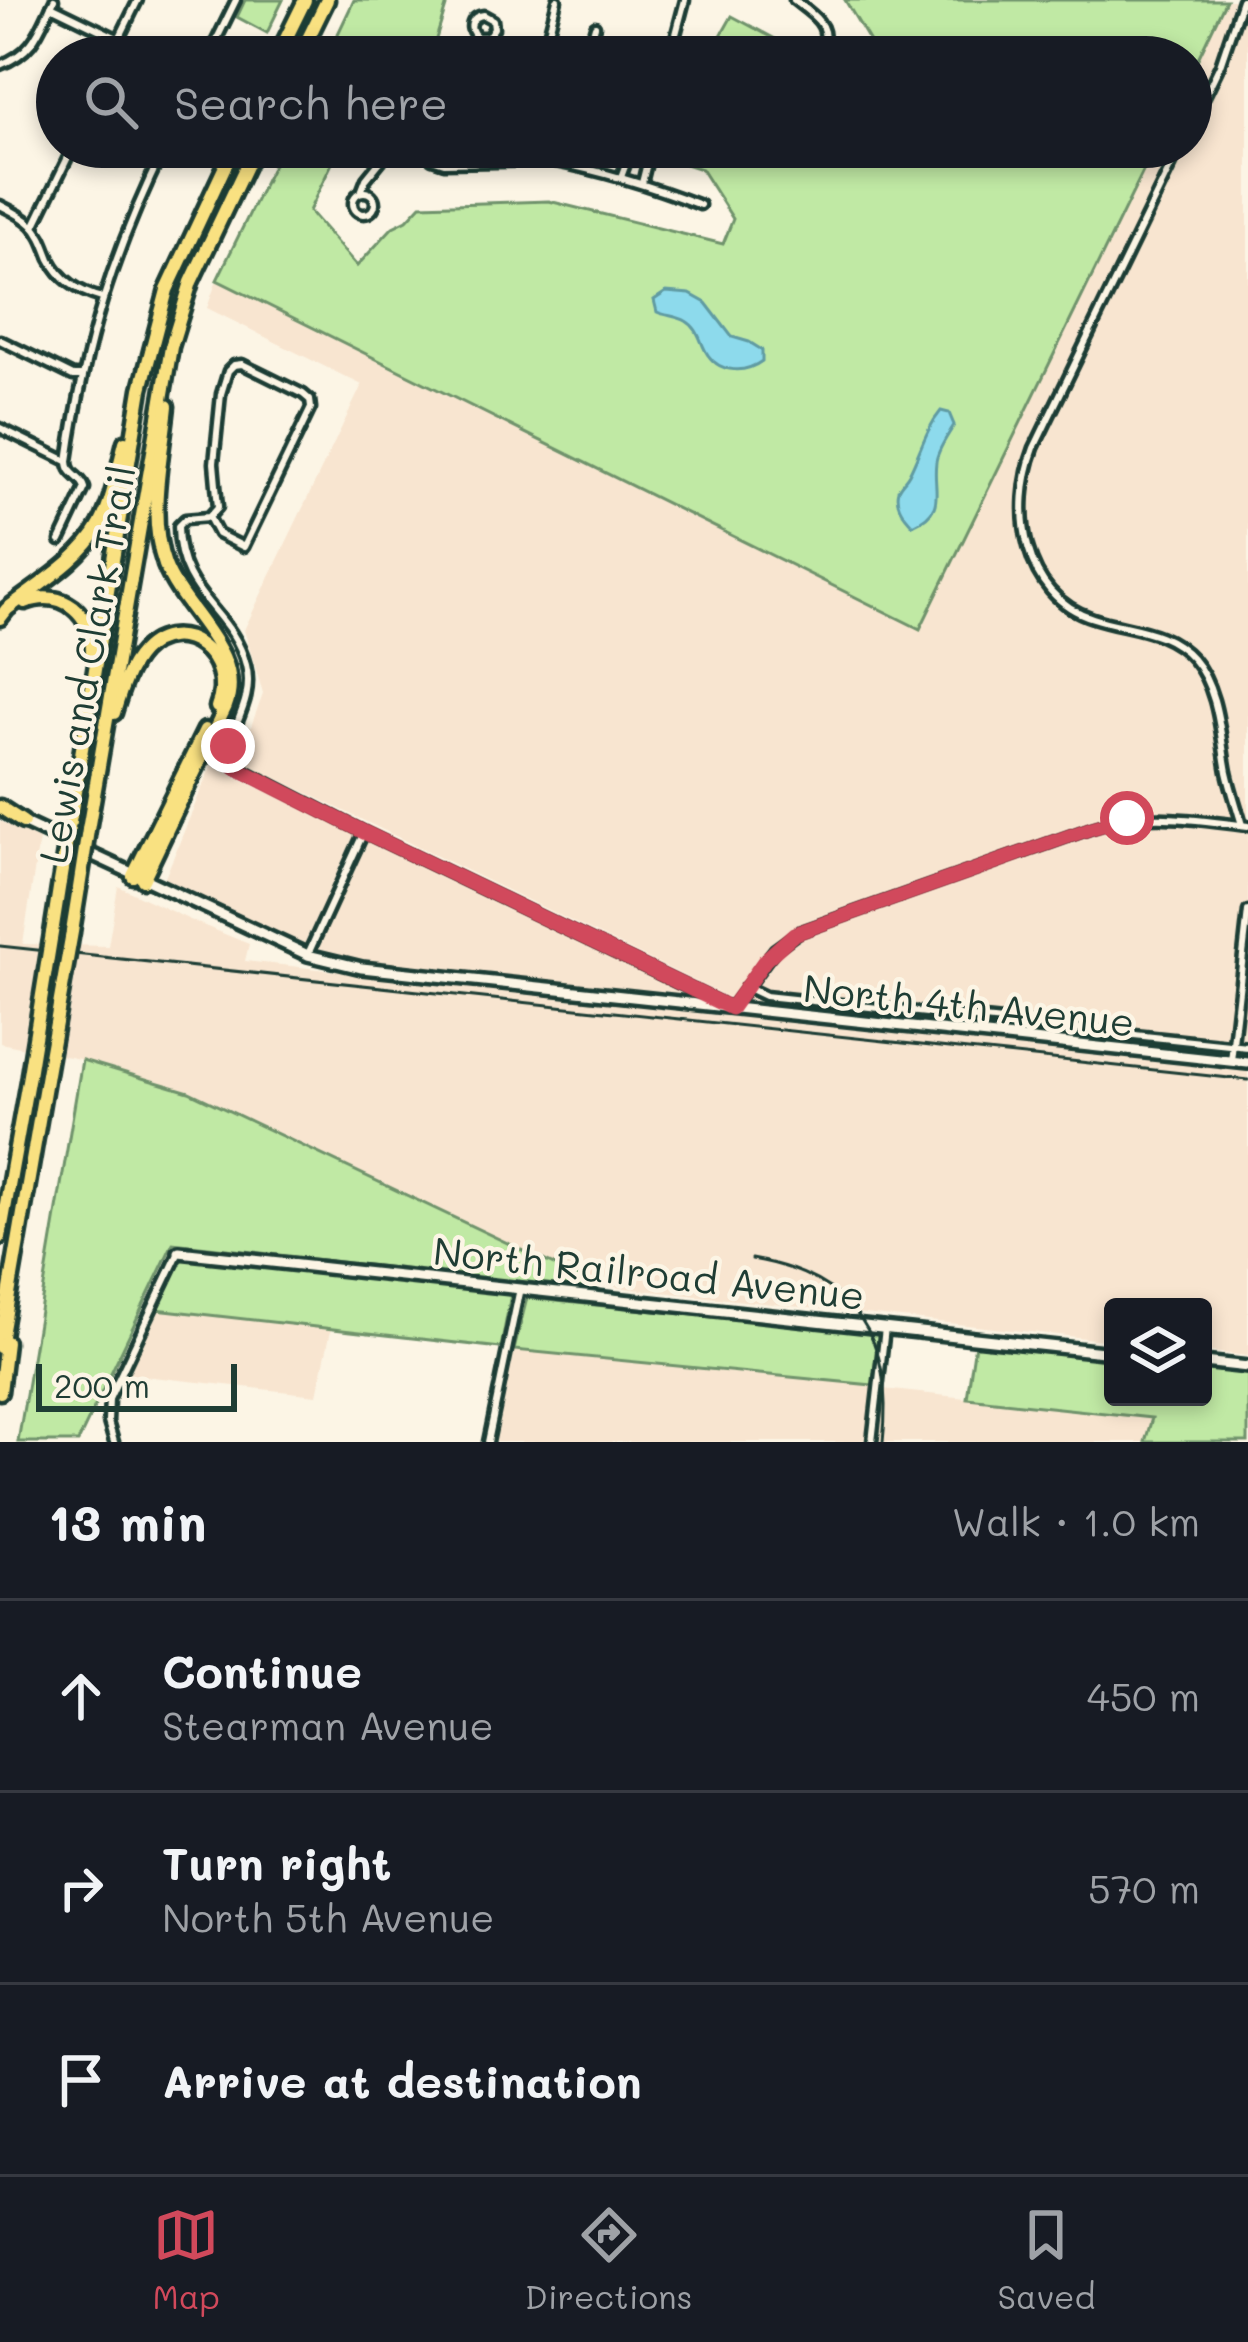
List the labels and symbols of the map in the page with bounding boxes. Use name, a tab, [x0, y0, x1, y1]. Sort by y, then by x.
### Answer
street label: Lewis and Clark Trail	[26, 461, 146, 867]
route end	[201, 719, 255, 773]
route start	[1100, 791, 1154, 845]
street label: North 4th Avenue	[801, 961, 1137, 1047]
street label: North Railroad Avenue	[431, 1224, 867, 1320]
scale bar	[36, 1358, 237, 1411]

